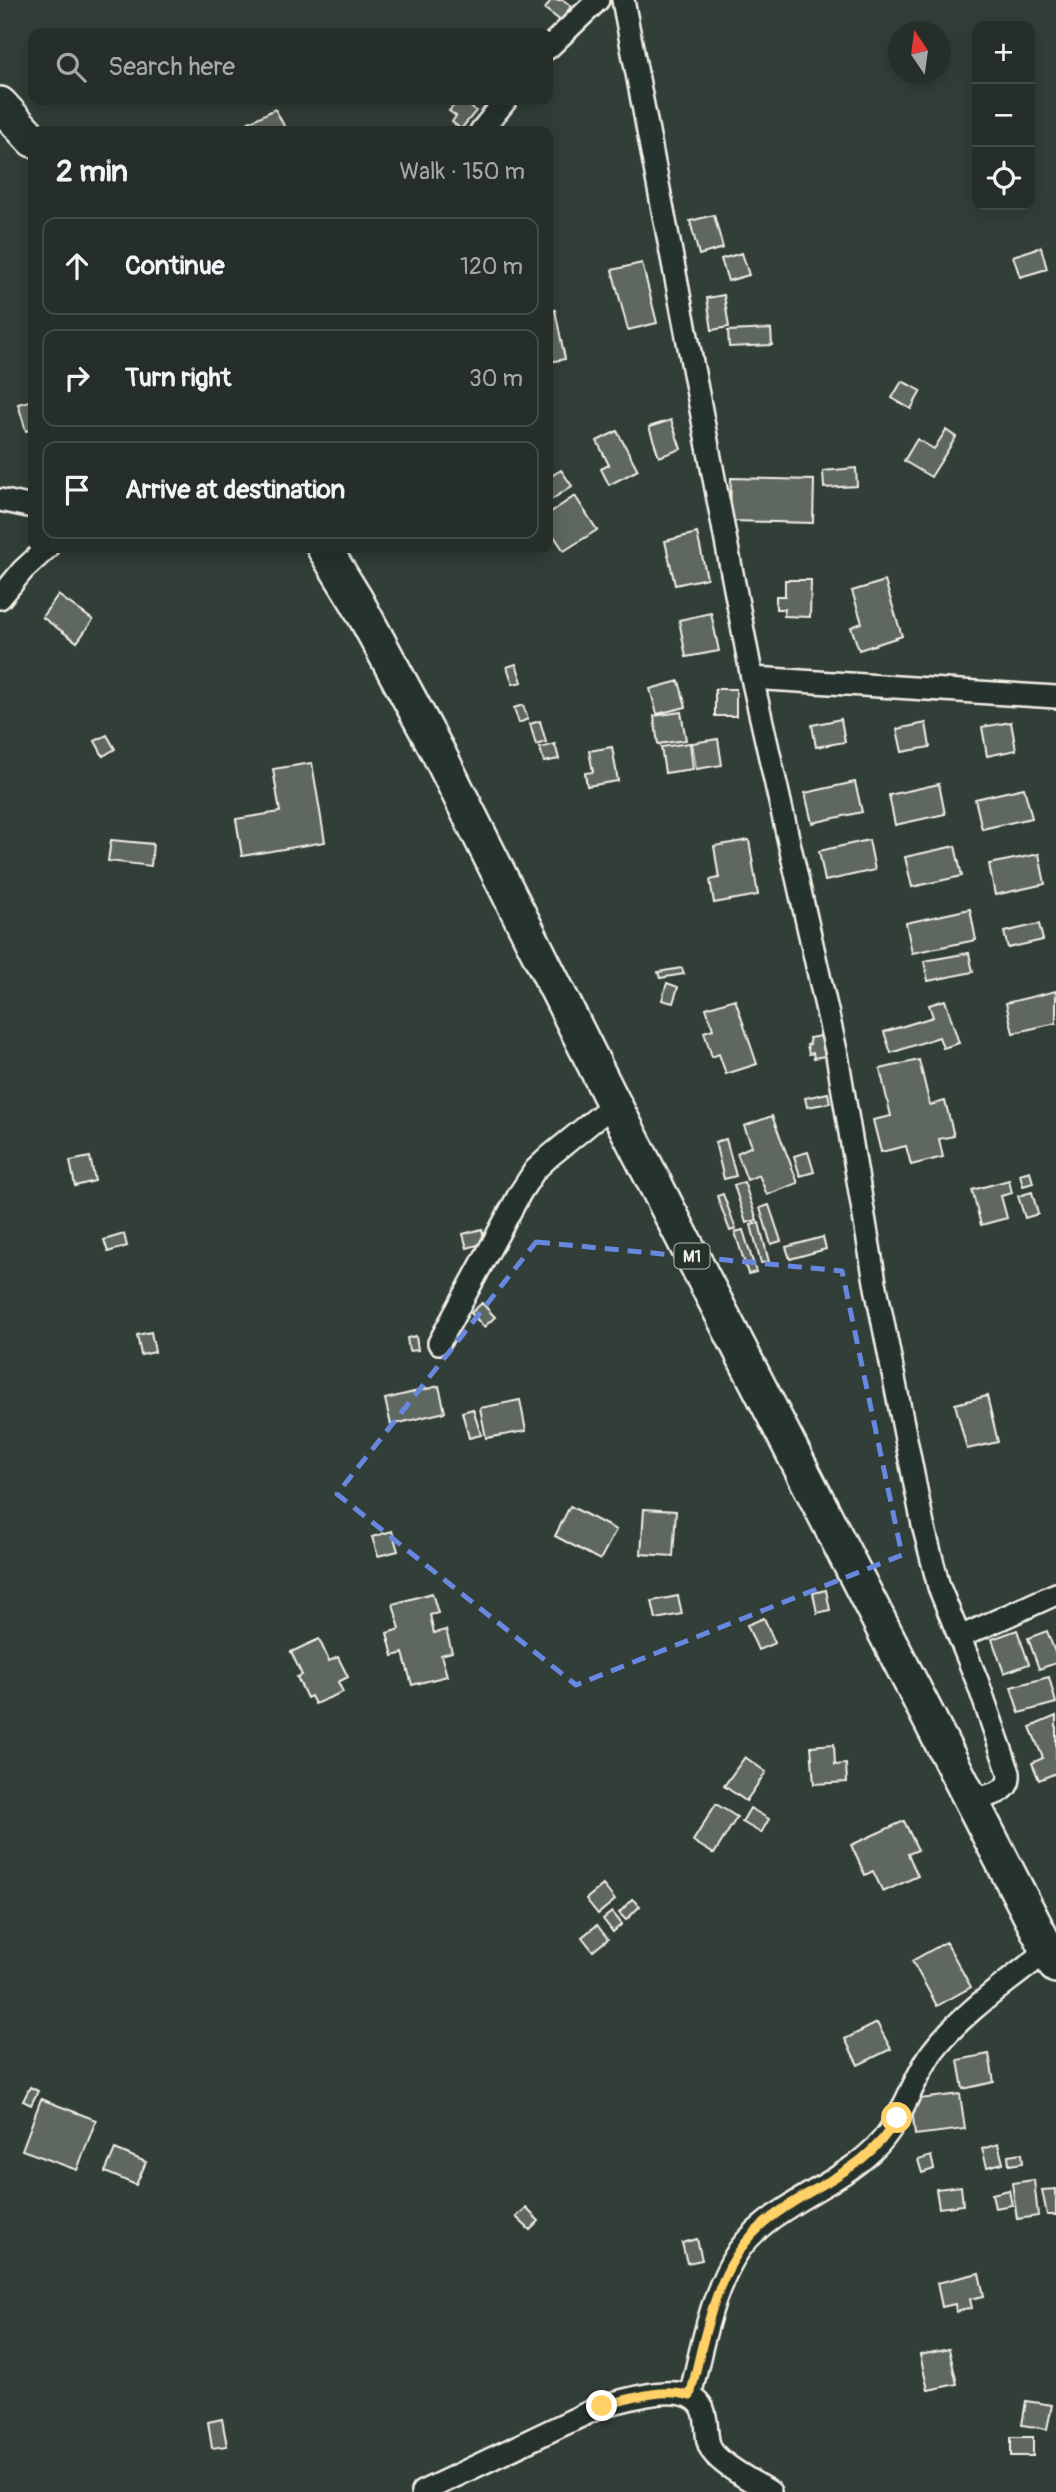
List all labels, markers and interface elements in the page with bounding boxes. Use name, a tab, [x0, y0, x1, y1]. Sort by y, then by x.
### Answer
north arrow	[888, 21, 951, 84]
map controls	[972, 21, 1035, 210]
button: +	[972, 21, 1035, 84]
search box	[28, 28, 553, 105]
icon: search	[52, 48, 90, 86]
text: Search here	[108, 51, 235, 83]
button: −	[972, 84, 1035, 147]
button: locate	[972, 147, 1035, 210]
text: 2 min	[56, 153, 128, 190]
text: Walk · 150 m	[400, 157, 525, 186]
icon: ahead	[58, 247, 96, 285]
text: Continue	[125, 250, 225, 282]
text: 120 m	[460, 252, 523, 281]
icon: right	[58, 359, 96, 397]
text: Turn right	[125, 362, 231, 394]
text: 30 m	[469, 364, 523, 393]
icon: arrive	[58, 471, 96, 509]
text: Arrive at destination	[125, 474, 345, 506]
road number: M1	[674, 1244, 710, 1268]
route start	[881, 2102, 912, 2133]
route end	[586, 2390, 617, 2421]

